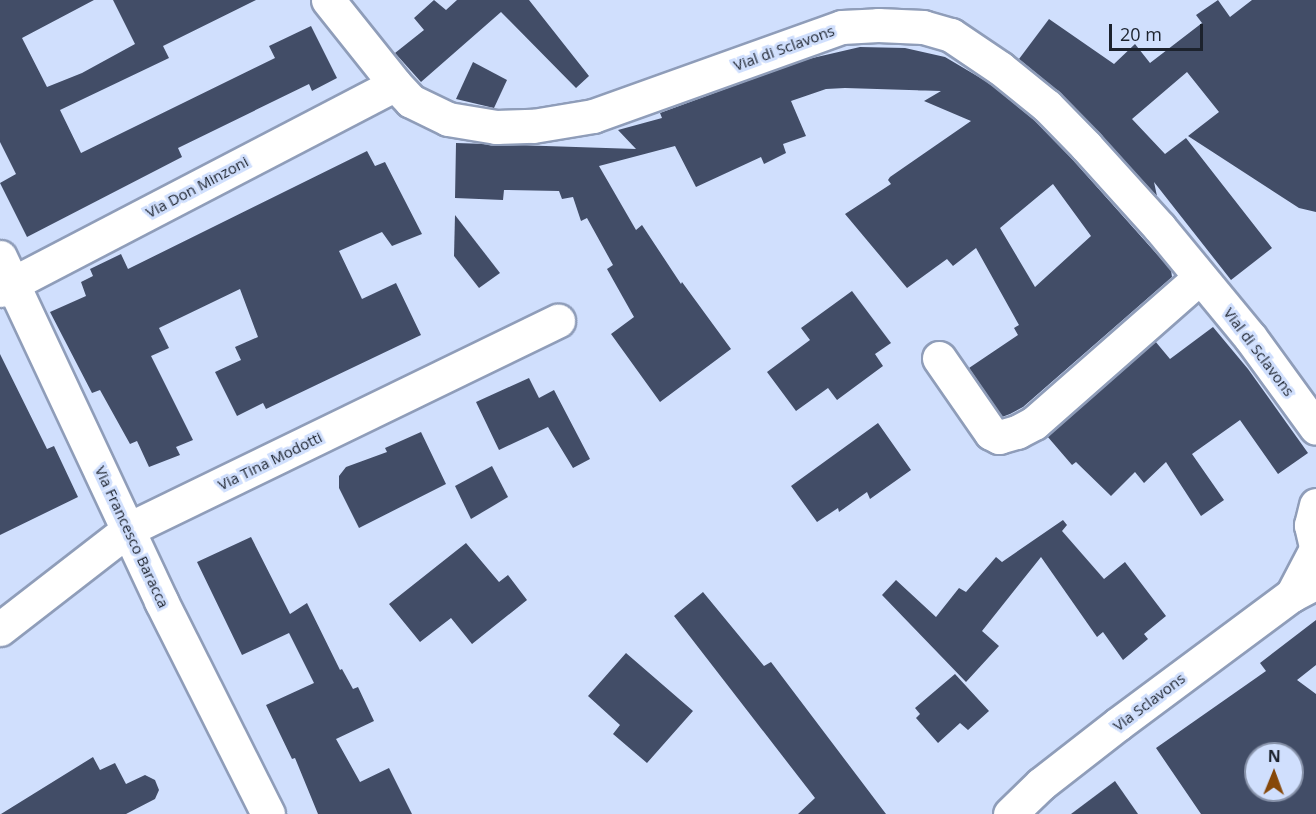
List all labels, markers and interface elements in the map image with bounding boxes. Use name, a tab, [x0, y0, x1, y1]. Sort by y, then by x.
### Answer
scale bar	[1112, 12, 1206, 50]
street label: Vial di Sclavons	[731, 21, 837, 75]
text: 20 m	[1120, 22, 1162, 46]
street label: Via Don Minzoni	[143, 152, 251, 222]
street label: Vial di Sclavons	[1220, 304, 1298, 400]
street label: Via Tina Modotti	[215, 428, 325, 494]
street label: Via Francesco Baracca	[91, 463, 173, 611]
street label: Via Sclavons	[1109, 669, 1189, 735]
north arrow	[1244, 742, 1304, 802]
text: N	[1268, 745, 1281, 767]

